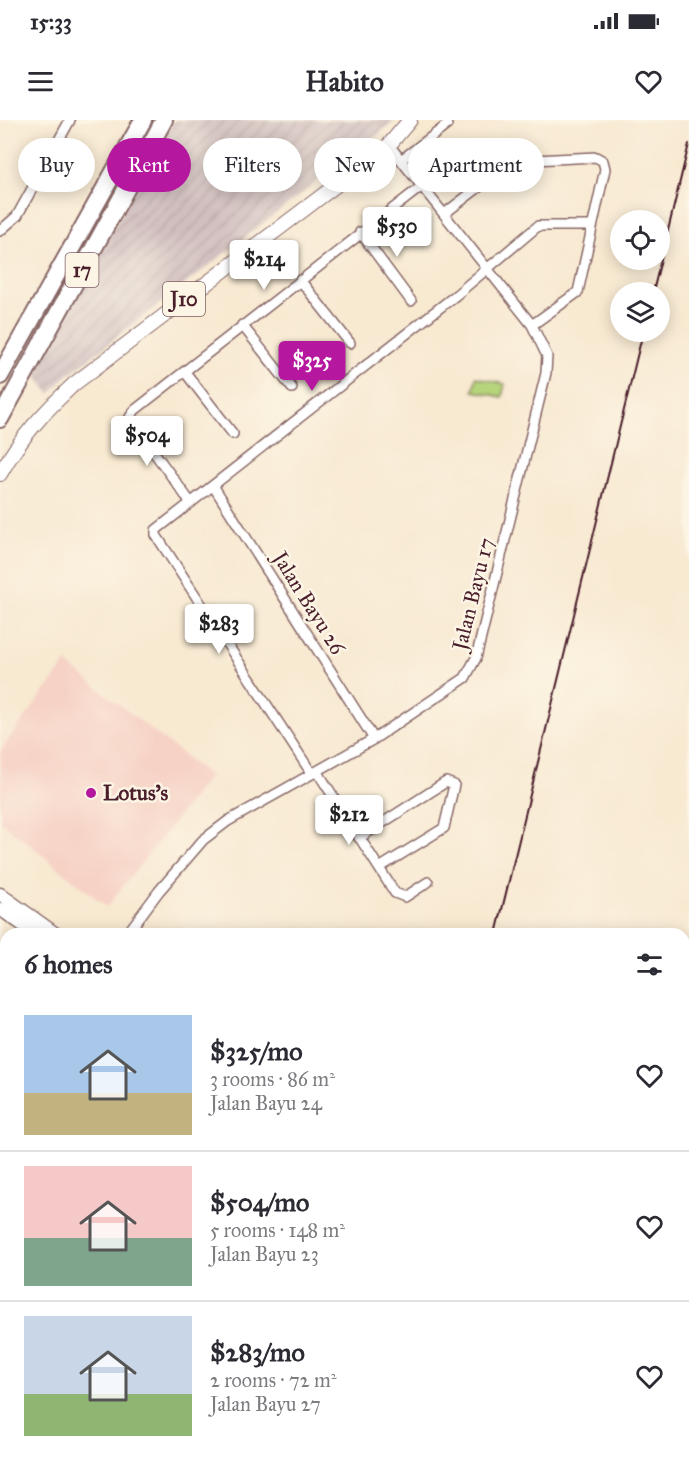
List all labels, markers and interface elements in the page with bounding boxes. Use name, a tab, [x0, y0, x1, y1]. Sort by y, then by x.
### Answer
text: 15:33	[30, 8, 72, 35]
icon: menu	[24, 65, 57, 98]
text: Habito	[305, 65, 384, 98]
icon: heart	[632, 65, 665, 98]
chip: Buy	[18, 138, 95, 192]
chip: Rent	[107, 138, 191, 192]
chip: Filters	[203, 138, 302, 192]
chip: New	[314, 138, 396, 192]
chip: Apartment	[408, 138, 544, 192]
pin: $530	[361, 207, 433, 258]
map controls	[610, 210, 670, 342]
button: locate	[610, 210, 670, 270]
text: $530	[377, 214, 417, 238]
pin: $214	[228, 240, 300, 291]
text: $214	[244, 247, 284, 271]
road number: 17	[66, 253, 98, 287]
road number: J10	[163, 282, 205, 316]
button: layers	[610, 282, 670, 342]
pin: $325	[276, 341, 348, 392]
text: $325	[292, 348, 332, 372]
pin: $504	[111, 416, 183, 467]
text: $504	[125, 423, 169, 447]
street label: Jalan Bayu 17	[446, 535, 500, 655]
street label: Jalan Bayu 26	[266, 545, 352, 660]
pin: $283	[183, 604, 255, 655]
text: $283	[199, 611, 239, 635]
place label: Lotus's	[103, 780, 169, 806]
marker: Lotus's	[84, 786, 98, 800]
pin: $212	[313, 795, 385, 846]
text: $212	[329, 802, 369, 826]
text: 6 homes	[24, 948, 113, 980]
icon: filters	[633, 948, 666, 981]
text: $325/mo	[210, 1035, 302, 1067]
icon: home	[72, 1039, 144, 1111]
icon: heart	[633, 1059, 666, 1092]
text: 3 rooms · 86 m²	[210, 1067, 335, 1091]
text: Jalan Bayu 24	[210, 1091, 322, 1115]
text: $504/mo	[210, 1186, 309, 1218]
icon: home	[72, 1190, 144, 1262]
icon: heart	[633, 1210, 666, 1243]
text: 5 rooms · 148 m²	[210, 1218, 345, 1242]
text: Jalan Bayu 23	[210, 1242, 319, 1266]
text: $283/mo	[210, 1336, 305, 1368]
icon: home	[72, 1340, 144, 1412]
icon: heart	[633, 1360, 666, 1393]
text: 2 rooms · 72 m²	[210, 1368, 337, 1392]
text: Jalan Bayu 27	[210, 1392, 321, 1416]

